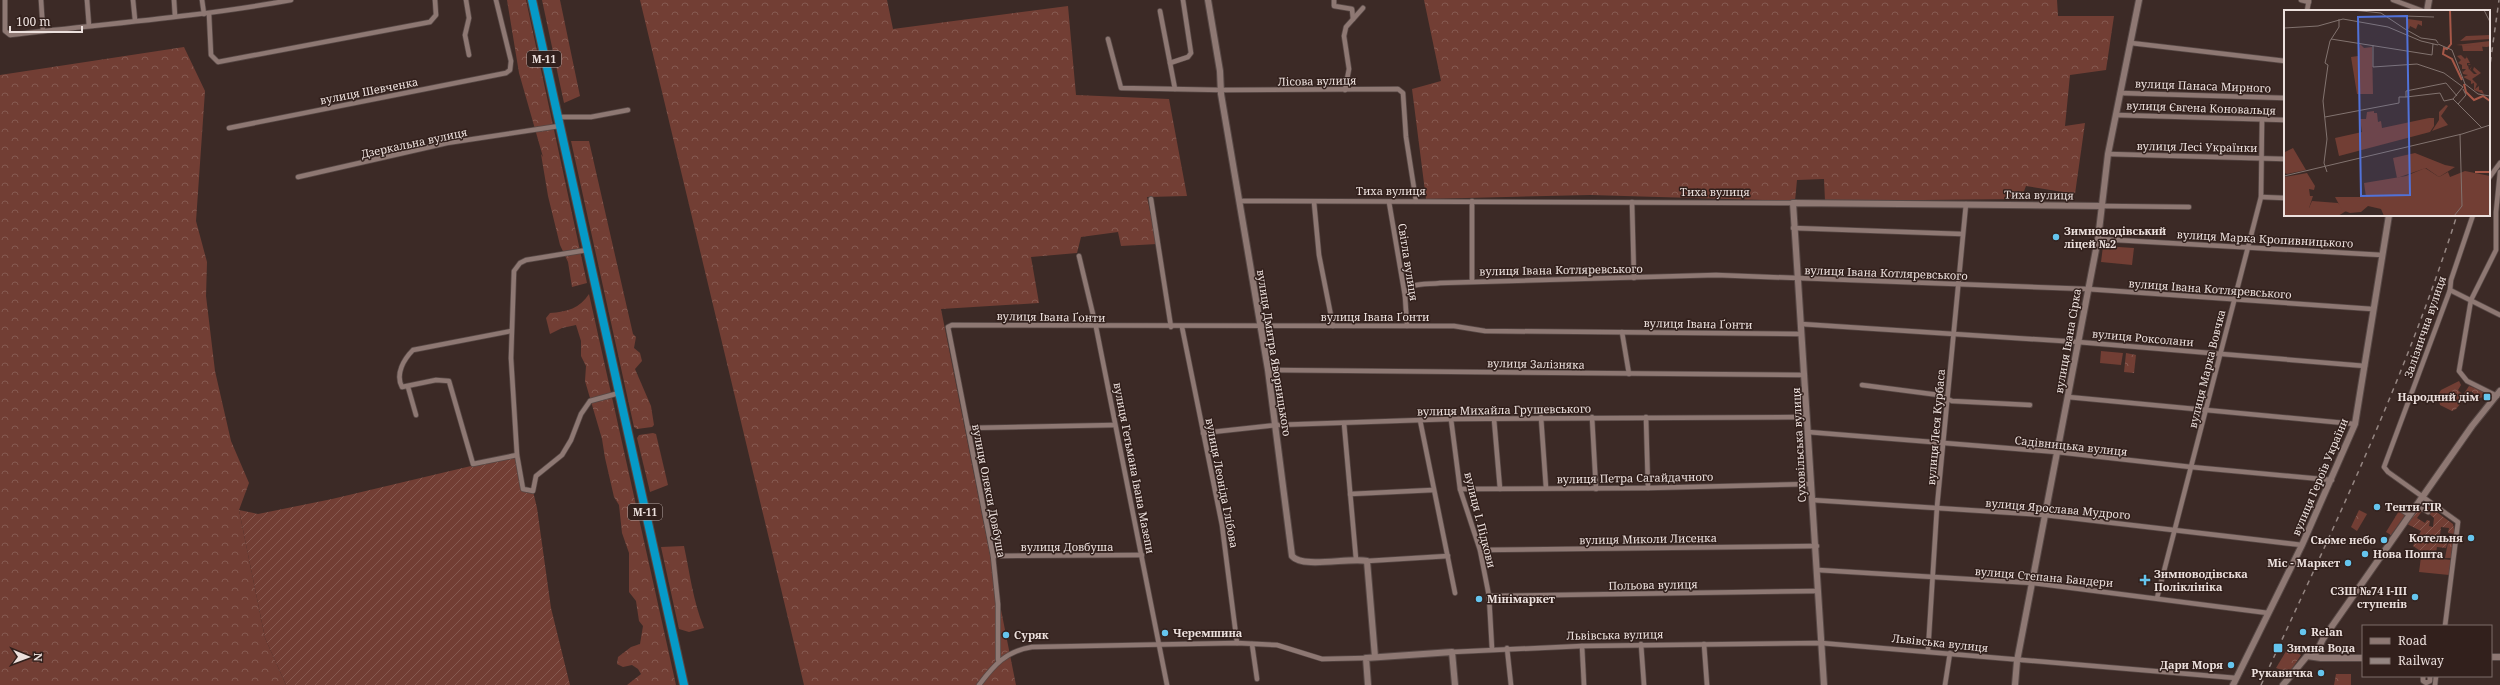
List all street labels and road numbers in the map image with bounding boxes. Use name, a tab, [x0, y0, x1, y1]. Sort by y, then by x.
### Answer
road number: М-11	[527, 51, 561, 67]
street label: Лісова вулиця	[1277, 72, 1357, 89]
street label: вулиця Шевченка	[319, 74, 419, 107]
street label: вулиця Панаса Мирного	[2135, 76, 2271, 95]
street label: вулиця Євгена Коновальця	[2126, 97, 2276, 118]
street label: Дзеркальна вулиця	[359, 124, 468, 161]
street label: вулиця Лесі Українки	[2136, 138, 2258, 155]
street label: Тиха вулиця	[1356, 183, 1426, 198]
street label: Тиха вулиця	[1680, 184, 1750, 199]
street label: Тиха вулиця	[2004, 186, 2074, 203]
street label: Світла вулиця	[1395, 222, 1422, 302]
street label: вулиця Марка Кропивницького	[2176, 226, 2354, 251]
street label: вулиця Івана Котляревського	[1479, 261, 1643, 278]
street label: вулиця Івана Котляревського	[1804, 262, 1968, 283]
street label: вулиця Дмитра Яворницького	[1254, 268, 1295, 437]
street label: Залізнична вулиця	[2400, 274, 2449, 380]
street label: вулиця Івана Котляревського	[2128, 275, 2292, 302]
street label: вулиця Івана Сірка	[2051, 287, 2084, 394]
street label: вулиця Івана Ґонти	[996, 308, 1106, 325]
street label: вулиця Марка Вовчка	[2185, 308, 2229, 430]
street label: вулиця Івана Ґонти	[1321, 309, 1429, 324]
street label: вулиця Івана Ґонти	[1643, 315, 1753, 332]
street label: вулиця Роксолани	[2092, 326, 2195, 349]
street label: вулиця Залізняка	[1487, 355, 1585, 372]
street label: вулиця Леся Курбаса	[1923, 368, 1948, 486]
street label: вулиця Гетьмана Івана Мазепи	[1111, 381, 1158, 555]
street label: Суховільська вулиця	[1788, 387, 1809, 503]
street label: вулиця Михайла Грушевського	[1417, 400, 1591, 419]
street label: вулиця Героїв України	[2288, 416, 2351, 538]
street label: вулиця Леоніда Глібова	[1203, 417, 1242, 549]
street label: вулиця Олекси Довбуша	[969, 423, 1010, 559]
street label: Садівницька вулиця	[2014, 432, 2128, 459]
street label: вулиця Петра Сагайдачного	[1557, 469, 1713, 486]
street label: вулиця І. Підкови	[1461, 470, 1500, 569]
street label: вулиця Ярослава Мудрого	[1985, 495, 2131, 522]
road number: М-11	[628, 504, 662, 520]
street label: вулиця Миколи Лисенка	[1579, 530, 1717, 547]
street label: вулиця Довбуша	[1021, 539, 1113, 554]
street label: вулиця Степана Бандери	[1974, 563, 2114, 590]
street label: Польова вулиця	[1608, 576, 1698, 593]
street label: Львівська вулиця	[1566, 626, 1664, 643]
street label: Львівська вулиця	[1891, 630, 1989, 655]

